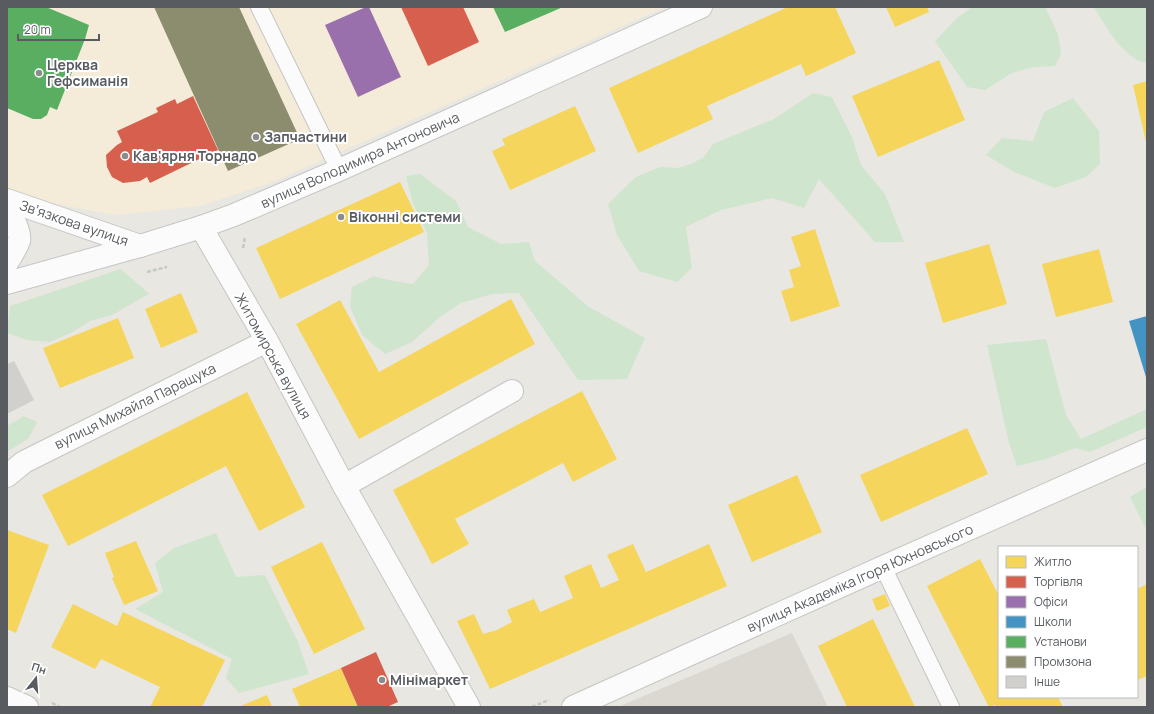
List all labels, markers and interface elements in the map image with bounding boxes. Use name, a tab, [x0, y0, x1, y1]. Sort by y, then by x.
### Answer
scale bar	[18, 16, 99, 42]
text: 20 m	[24, 21, 51, 38]
place label: Церква Гефсиманія	[47, 55, 128, 90]
marker: Церква Гефсиманія	[34, 68, 44, 78]
street label: вулиця Володимира Антоновича	[257, 107, 462, 212]
place label: Запчастини	[264, 127, 347, 146]
marker: Запчастини	[251, 132, 261, 142]
place label: Кав'ярня Торнадо	[133, 146, 257, 165]
marker: Кав'ярня Торнадо	[120, 151, 130, 161]
street label: Звʼязкова вулиця	[17, 195, 131, 250]
place label: Віконні системи	[349, 207, 461, 226]
marker: Віконні системи	[336, 212, 346, 222]
street label: Житомирська вулиця	[231, 289, 316, 422]
street label: вулиця Михайла Паращука	[51, 358, 219, 453]
street label: вулиця Академіка Ігоря Юхновського	[744, 519, 976, 636]
legend	[998, 546, 1138, 698]
text: Житло	[1034, 553, 1071, 570]
text: Торгівля	[1034, 573, 1083, 590]
text: Офіси	[1034, 593, 1068, 610]
text: Школи	[1034, 613, 1072, 630]
text: Установи	[1034, 633, 1087, 650]
text: Промзона	[1034, 653, 1092, 670]
north arrow	[16, 658, 56, 698]
text: Пн	[30, 659, 48, 677]
place label: Мінімаркет	[390, 670, 469, 689]
text: Інше	[1034, 673, 1060, 690]
marker: Мінімаркет	[377, 675, 387, 685]

